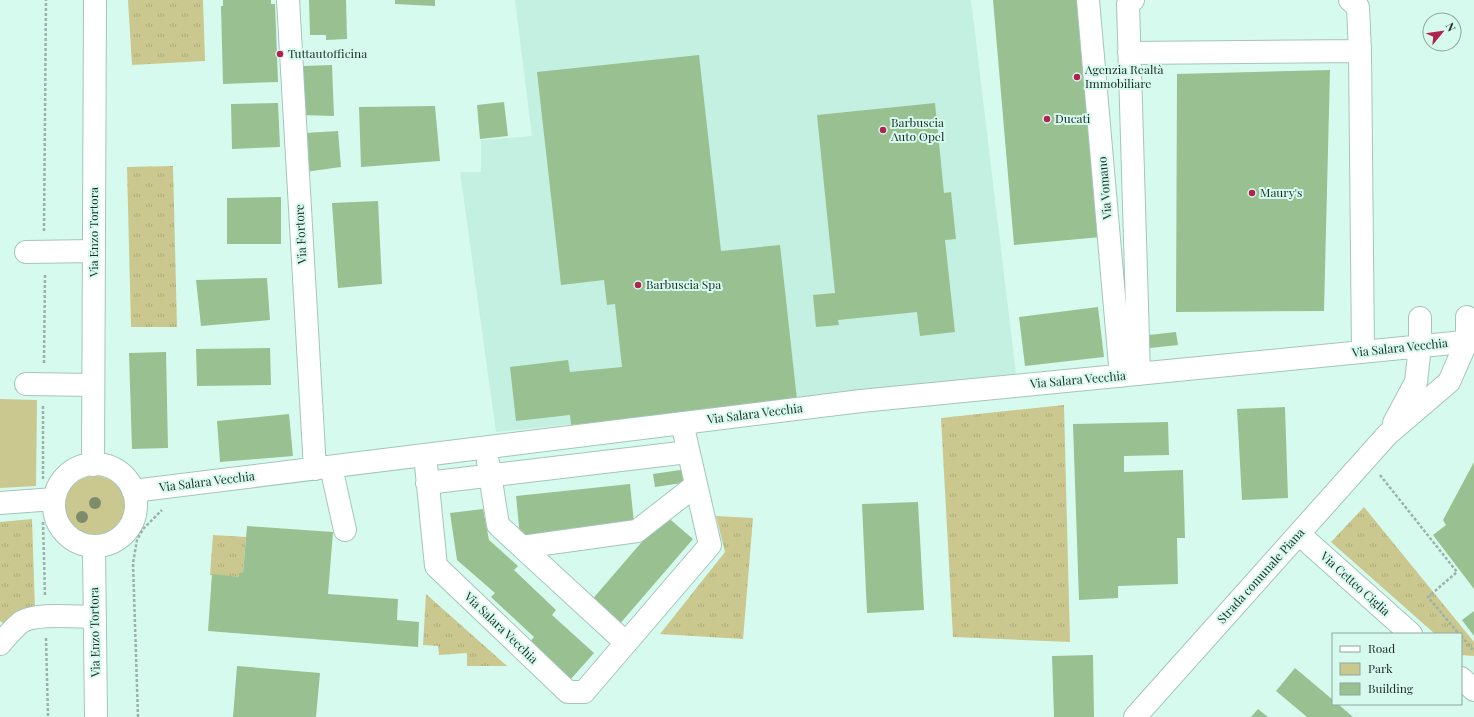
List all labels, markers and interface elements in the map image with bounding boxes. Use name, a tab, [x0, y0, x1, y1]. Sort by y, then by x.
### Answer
north arrow	[1422, 12, 1462, 52]
text: N	[1443, 20, 1460, 34]
place label: Tuttautofficina	[288, 45, 367, 61]
marker: Tuttautofficina	[275, 49, 285, 59]
place label: Agenzia Realtà Immobiliare	[1084, 61, 1164, 91]
marker: Agenzia Realtà Immobiliare	[1072, 72, 1082, 82]
place label: Ducati	[1055, 110, 1091, 126]
place label: Barbuscia Auto Opel	[890, 114, 945, 144]
marker: Ducati	[1042, 114, 1052, 124]
marker: Barbuscia Auto Opel	[878, 125, 888, 135]
street label: Via Vomano	[1093, 156, 1115, 221]
place label: Maury's	[1260, 184, 1302, 200]
street label: Via Enzo Tortora	[85, 187, 101, 278]
marker: Maury's	[1247, 188, 1257, 198]
street label: Via Fortore	[290, 204, 310, 265]
place label: Barbuscia Spa	[646, 276, 721, 292]
marker: Barbuscia Spa	[633, 280, 643, 290]
street label: Via Salara Vecchia	[1350, 334, 1449, 360]
street label: Via Salara Vecchia	[1028, 367, 1127, 391]
street label: Via Salara Vecchia	[705, 399, 804, 427]
street label: Via Salara Vecchia	[157, 467, 256, 495]
street label: Strada comunale Piana	[1213, 524, 1307, 626]
street label: Via Cetteo Ciglia	[1317, 547, 1394, 619]
street label: Via Enzo Tortora	[85, 587, 103, 678]
street label: Via Salara Vecchia	[461, 587, 542, 666]
legend	[1332, 633, 1462, 705]
text: Road	[1368, 640, 1395, 656]
text: Park	[1368, 660, 1393, 676]
text: Building	[1368, 680, 1414, 696]

